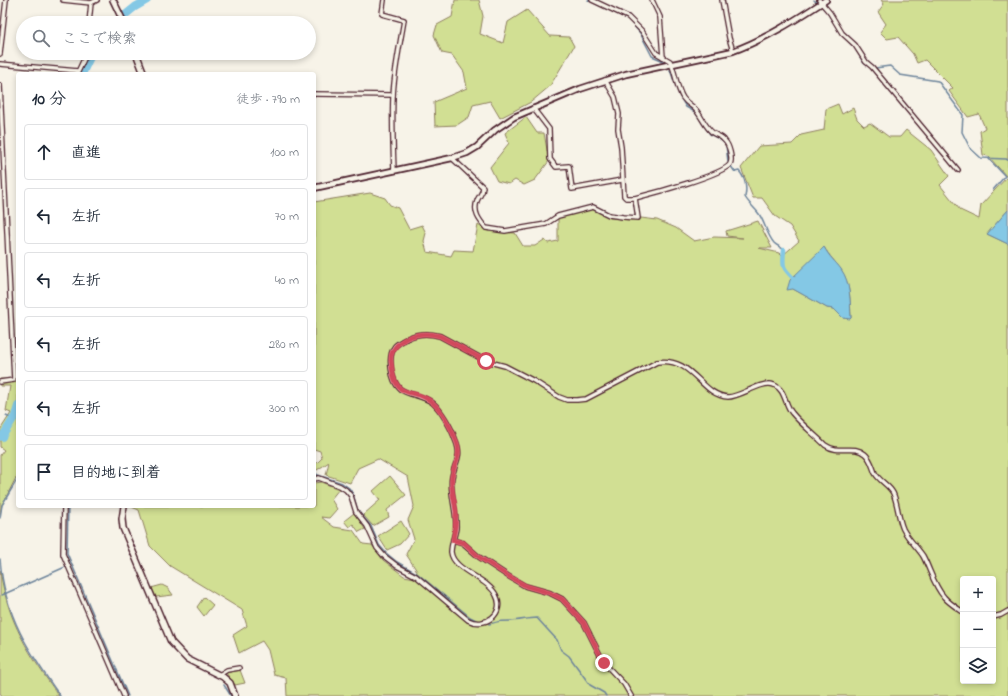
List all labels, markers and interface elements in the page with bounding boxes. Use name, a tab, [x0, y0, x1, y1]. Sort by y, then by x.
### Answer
search box	[16, 16, 316, 60]
icon: search	[30, 27, 52, 49]
text: ここで検索	[62, 28, 137, 50]
text: 10 分	[32, 87, 66, 112]
text: 徒歩 · 790 m	[237, 90, 300, 109]
icon: ahead	[33, 141, 55, 163]
text: 直進	[71, 142, 101, 164]
text: 100 m	[270, 143, 299, 162]
icon: left	[33, 205, 55, 227]
text: 左折	[71, 206, 101, 228]
text: 70 m	[275, 207, 299, 226]
icon: left	[33, 269, 55, 291]
text: 左折	[71, 270, 101, 292]
text: 40 m	[275, 271, 299, 290]
icon: left	[33, 333, 55, 355]
text: 左折	[71, 334, 101, 356]
text: 280 m	[269, 335, 299, 354]
route start	[477, 352, 495, 370]
icon: left	[33, 397, 55, 419]
text: 左折	[71, 398, 101, 420]
text: 300 m	[269, 399, 299, 418]
icon: arrive	[33, 461, 55, 483]
text: 目的地に到着	[71, 462, 161, 484]
map controls	[960, 576, 996, 684]
button: +	[960, 576, 996, 612]
button: −	[960, 612, 996, 648]
button: layers	[960, 648, 996, 684]
route end	[595, 654, 613, 672]

